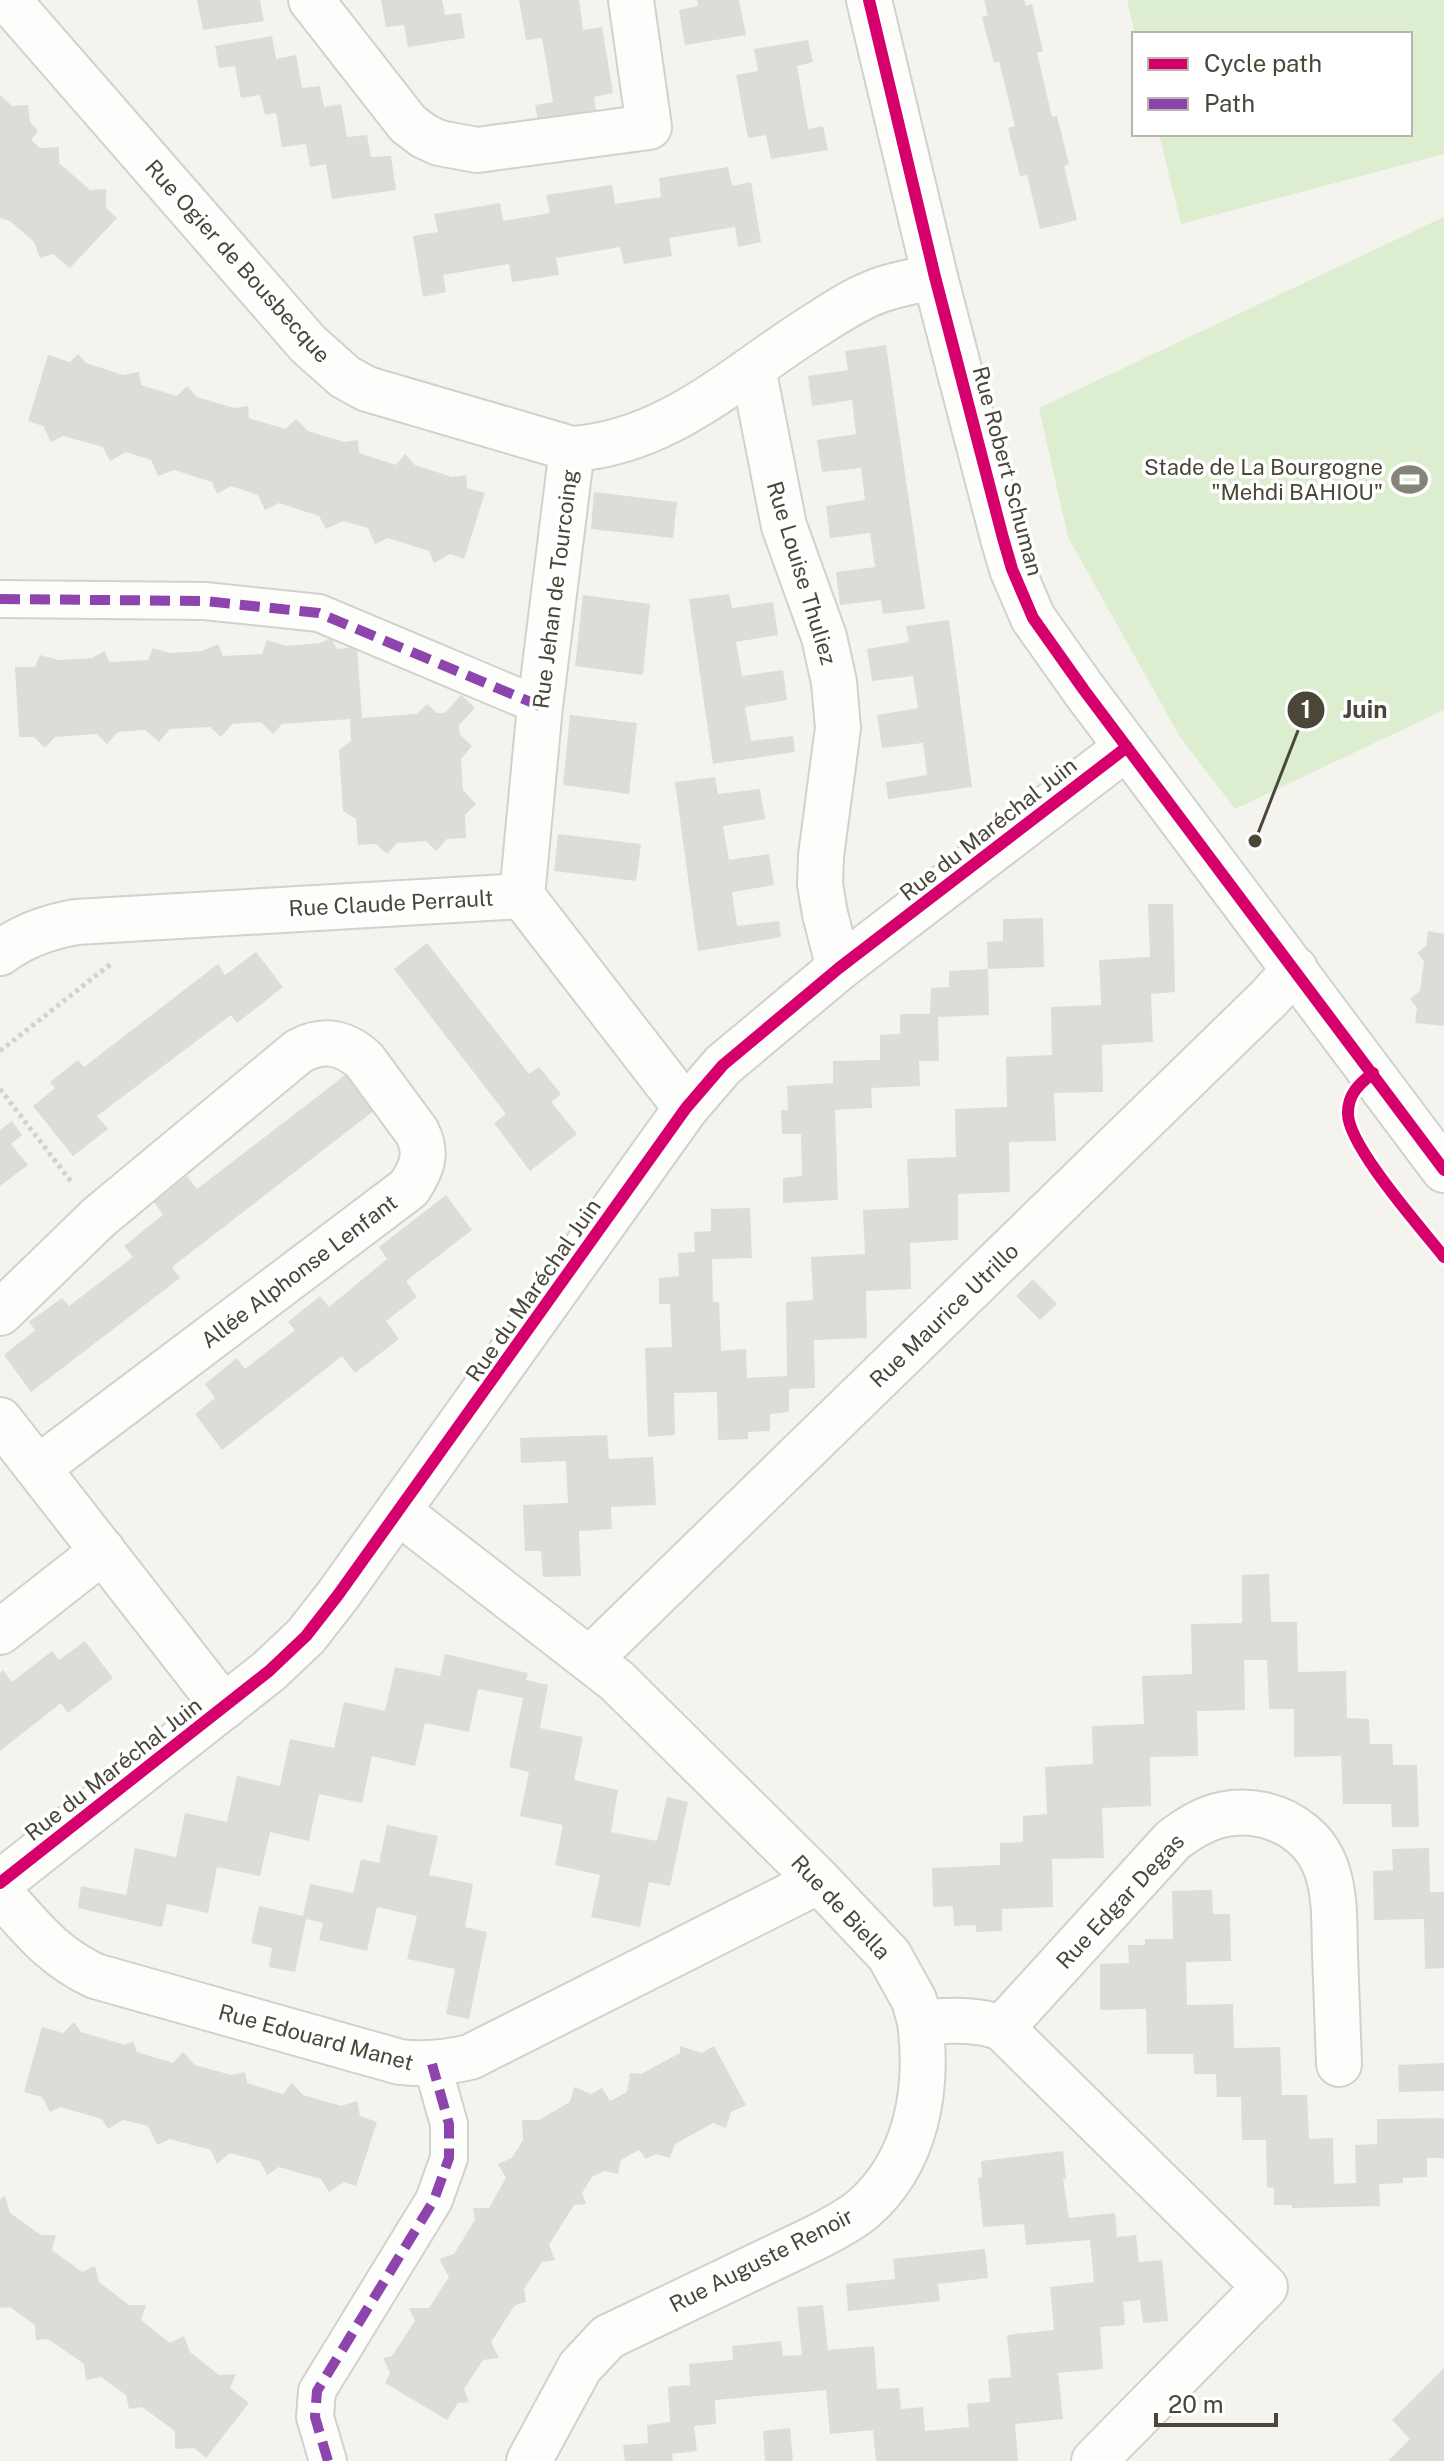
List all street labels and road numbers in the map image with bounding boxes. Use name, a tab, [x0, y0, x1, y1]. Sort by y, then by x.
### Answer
street label: Rue Ogier de Bousbecque	[140, 154, 336, 368]
street label: Rue Robert Schuman	[968, 363, 1048, 579]
street label: Rue Jehan de Tourcoing	[527, 468, 583, 710]
street label: Rue Louise Thuliez	[762, 478, 842, 668]
street label: Rue du Maréchal Juin	[895, 752, 1081, 906]
street label: Rue Claude Perrault	[288, 885, 494, 921]
street label: Allée Alphonse Lenfant	[196, 1189, 402, 1353]
street label: Rue du Maréchal Juin	[460, 1194, 606, 1386]
street label: Rue Maurice Utrillo	[864, 1237, 1024, 1393]
street label: Rue du Maréchal Juin	[20, 1692, 206, 1846]
street label: Rue Edgar Degas	[1051, 1828, 1189, 1974]
street label: Rue de Biella	[786, 1849, 896, 1965]
street label: Rue Edouard Manet	[216, 1998, 416, 2076]
street label: Rue Auguste Renoir	[665, 2202, 857, 2318]

